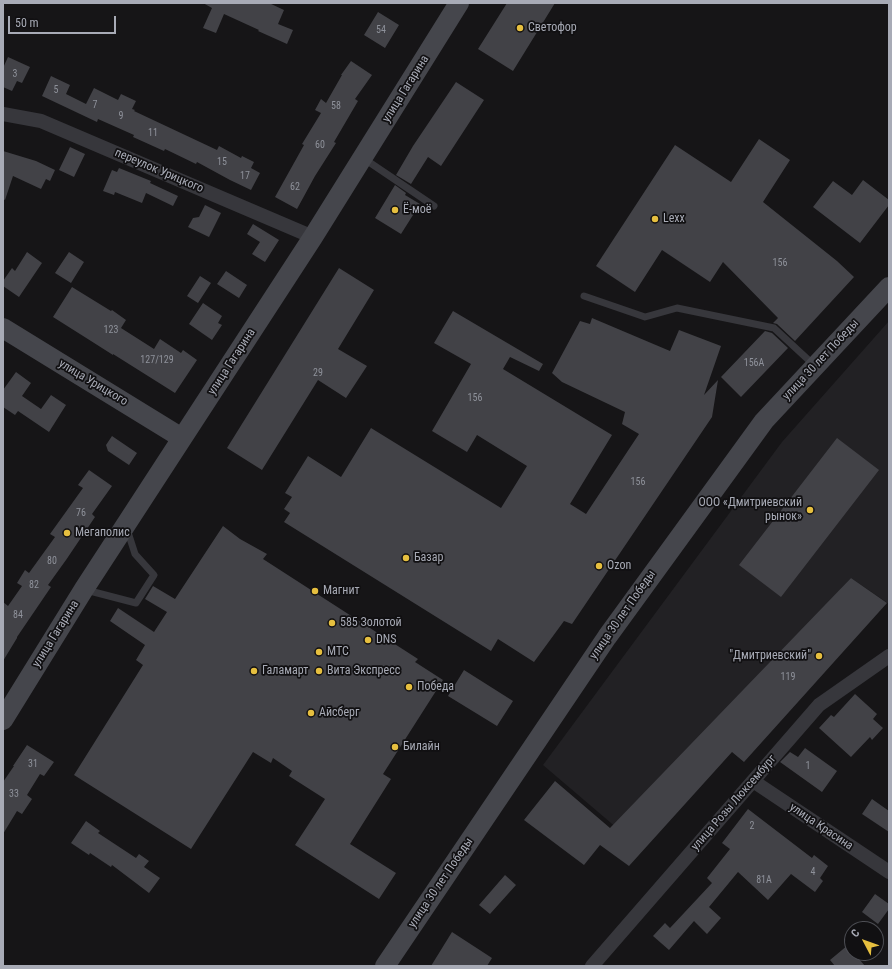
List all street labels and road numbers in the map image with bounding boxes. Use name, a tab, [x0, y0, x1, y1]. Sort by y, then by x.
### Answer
street label: улица Гагарина	[380, 53, 432, 125]
street label: переулок Урицкого	[112, 146, 206, 196]
street label: улица 30 лет Победы	[780, 317, 862, 403]
street label: улица Гагарина	[205, 326, 259, 398]
street label: улица Урицкого	[56, 357, 130, 409]
street label: улица 30 лет Победы	[587, 568, 659, 662]
street label: улица Гагарина	[30, 598, 82, 670]
street label: улица Розы Люксембург	[688, 752, 780, 854]
street label: улица Красина	[786, 800, 856, 854]
street label: улица 30 лет Победы	[406, 835, 476, 931]

